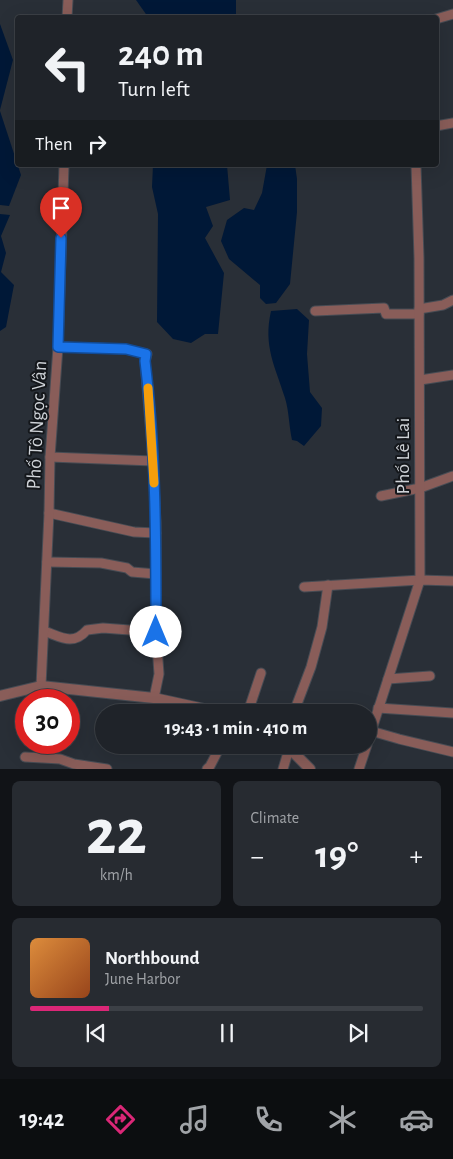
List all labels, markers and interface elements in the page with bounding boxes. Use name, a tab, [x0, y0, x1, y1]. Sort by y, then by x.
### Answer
icon: left	[35, 35, 100, 100]
text: 240 m	[118, 37, 204, 72]
text: Turn left	[118, 78, 190, 100]
icon: right	[83, 130, 111, 158]
text: Then	[35, 135, 73, 154]
pin	[40, 187, 82, 238]
icon: arrive	[47, 194, 75, 222]
street label: Phố Tô Ngọc Vân	[24, 360, 50, 490]
street label: Phố Lê Lai	[393, 418, 413, 494]
position arrow	[129, 605, 181, 657]
speed limit sign: 30	[15, 689, 80, 754]
text: 19:43 · 1 min · 410 m	[165, 719, 307, 738]
text: 22	[86, 801, 147, 866]
text: Climate	[251, 810, 299, 826]
text: 19°	[315, 837, 358, 875]
text: −	[251, 843, 264, 871]
text: +	[410, 843, 423, 871]
text: km/h	[100, 867, 133, 883]
text: Northbound	[105, 949, 200, 968]
text: June Harbor	[105, 971, 180, 987]
icon: previous	[82, 1019, 110, 1047]
icon: pause	[213, 1019, 241, 1047]
icon: next	[344, 1019, 372, 1047]
icon: directions	[103, 1102, 138, 1137]
icon: music	[177, 1102, 212, 1137]
icon: phone	[251, 1102, 286, 1137]
icon: climate	[325, 1102, 360, 1137]
icon: car	[399, 1102, 434, 1137]
text: 19:42	[19, 1108, 64, 1130]

